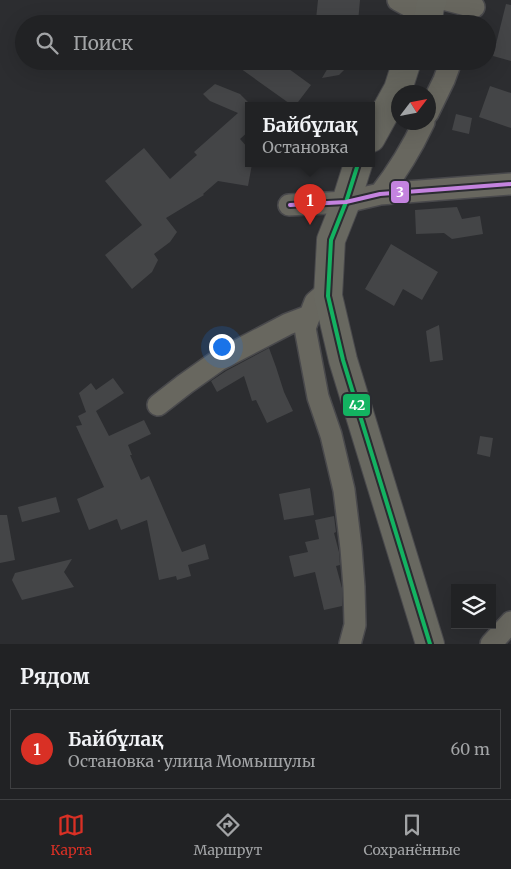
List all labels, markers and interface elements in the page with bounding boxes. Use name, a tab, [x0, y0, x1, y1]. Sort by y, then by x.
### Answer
search box	[15, 15, 496, 70]
icon: search	[33, 29, 61, 57]
text: Поиск	[73, 31, 133, 55]
north arrow	[391, 85, 436, 130]
popup	[245, 102, 375, 167]
text: Байбұлақ	[262, 113, 358, 137]
text: Остановка	[262, 137, 348, 157]
line badge: 3	[390, 180, 410, 204]
text: 3	[396, 183, 404, 201]
pin: 1	[294, 184, 326, 225]
your location	[209, 334, 235, 360]
line badge: 42	[342, 393, 371, 417]
text: 42	[349, 396, 365, 414]
map controls	[451, 584, 496, 629]
button: layers	[451, 584, 496, 629]
text: Рядом	[20, 663, 90, 690]
text: Байбұлақ	[68, 727, 164, 751]
text: 1	[33, 739, 41, 759]
text: 60 m	[450, 739, 490, 759]
text: Остановка · улица Момышулы	[68, 751, 315, 771]
tab: Карта	[51, 811, 92, 859]
tab: Маршрут	[194, 811, 262, 859]
tab: Сохранённые	[363, 811, 460, 859]

